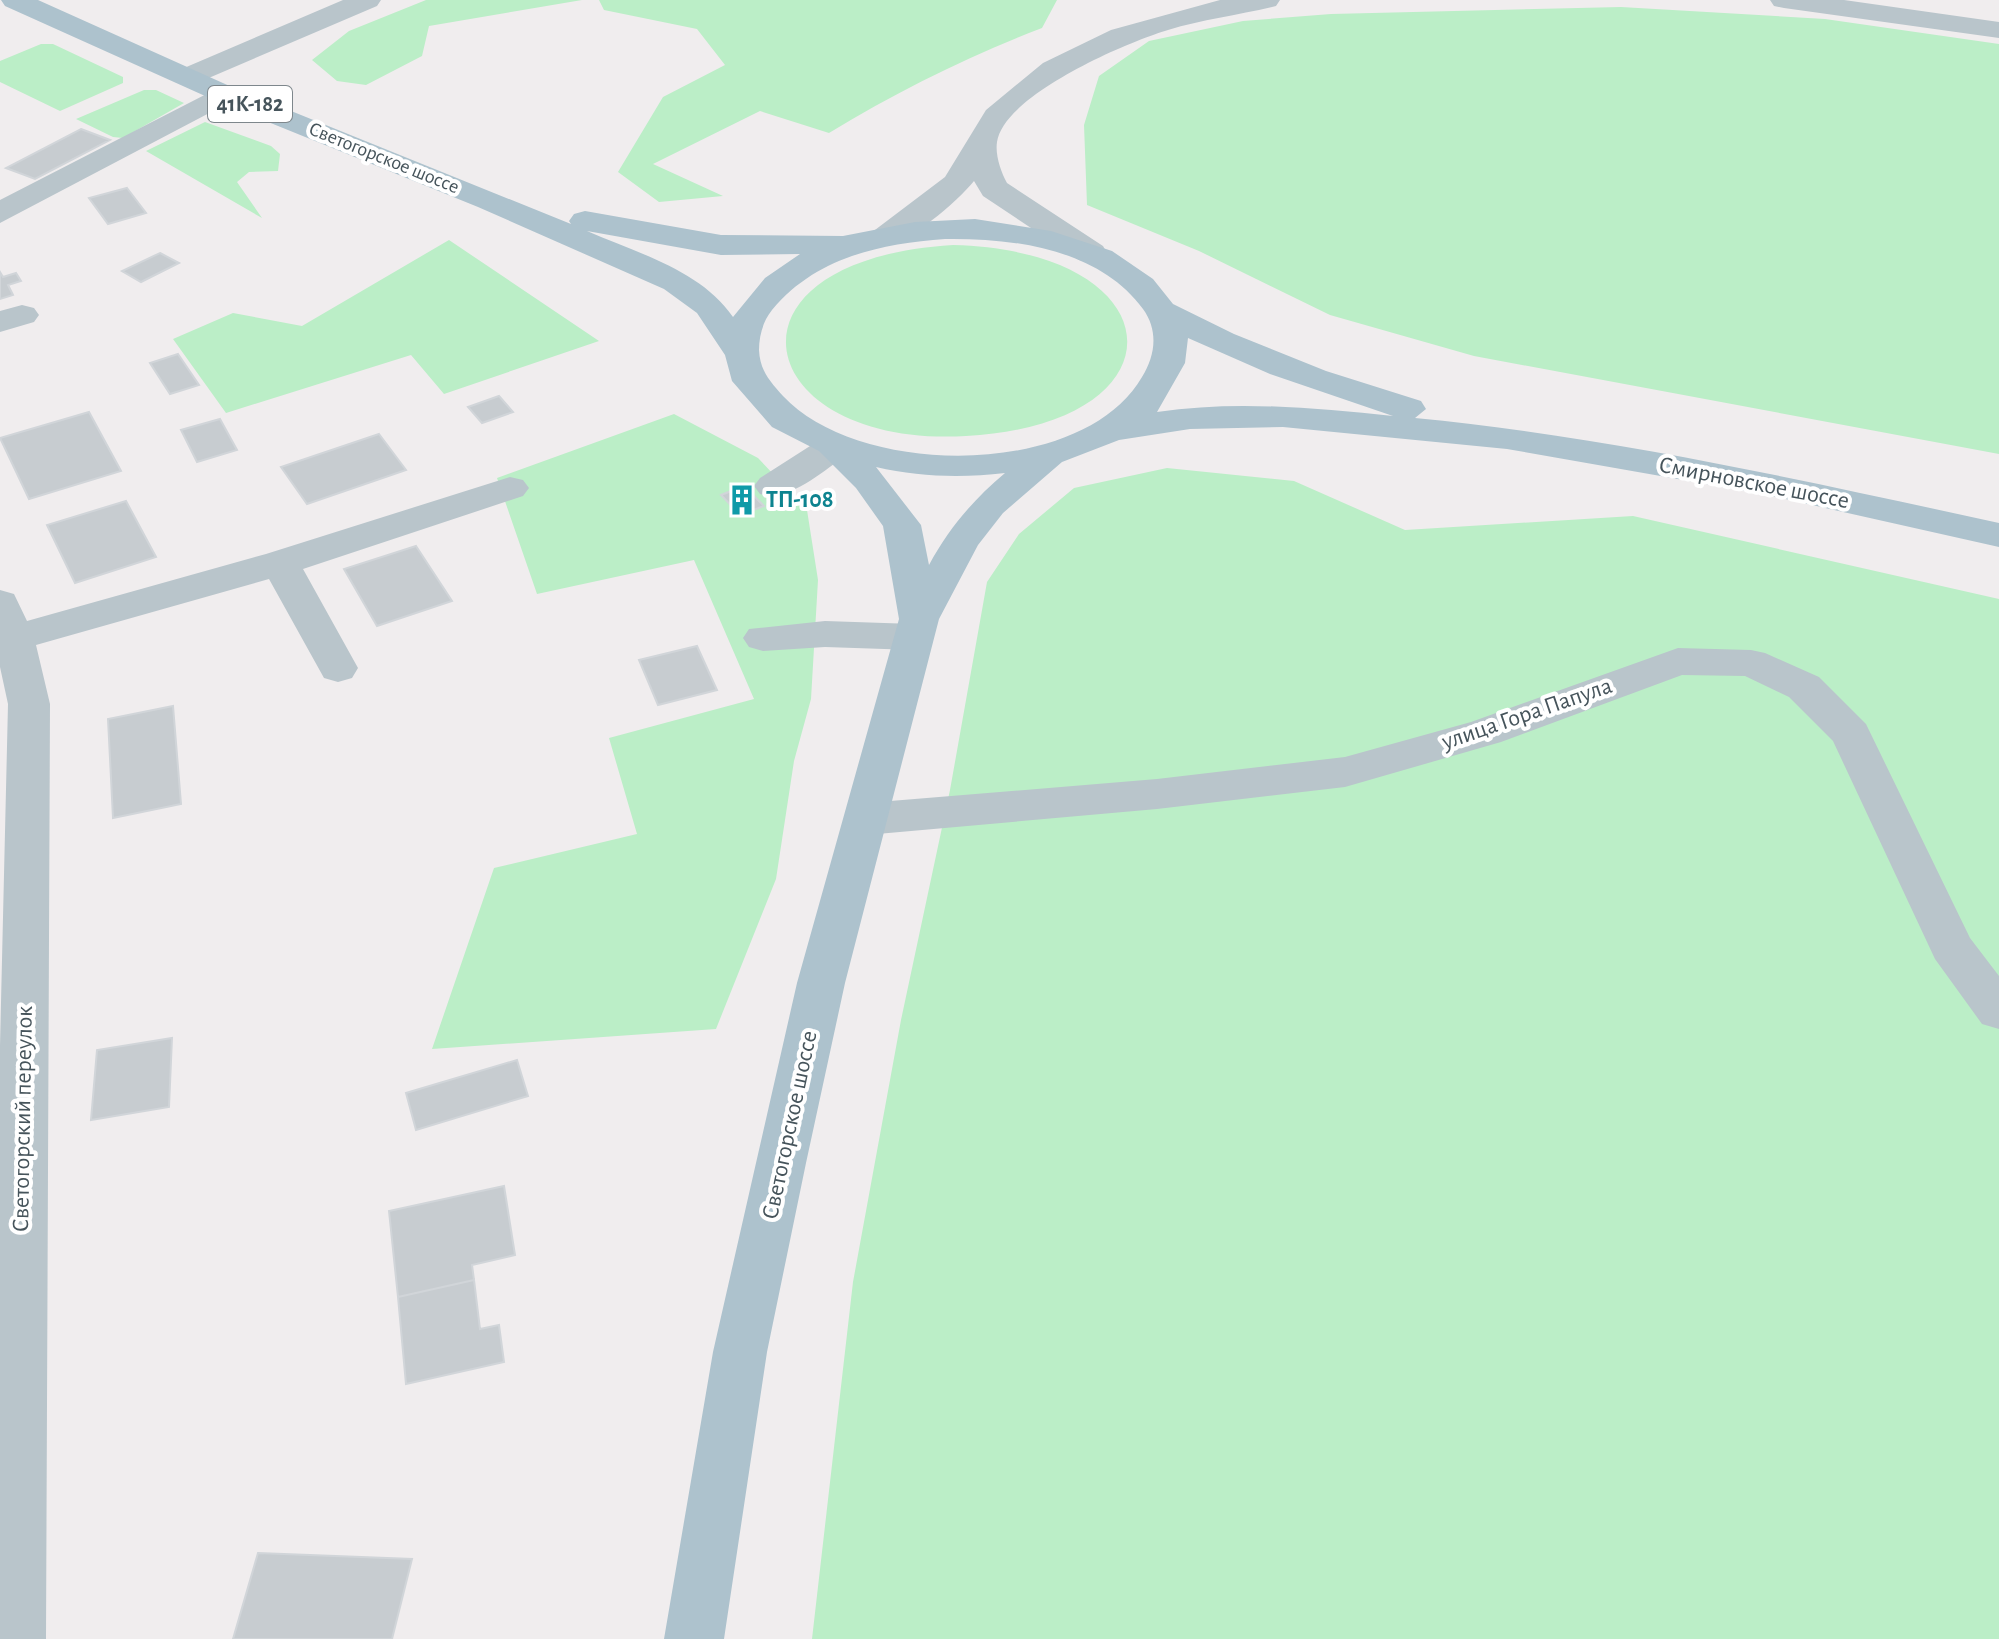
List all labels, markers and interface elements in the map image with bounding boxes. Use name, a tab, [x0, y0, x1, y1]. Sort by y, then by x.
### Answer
road number: 41К-182	[208, 86, 292, 122]
street label: Светогорское шоссе	[306, 119, 462, 197]
street label: Смирновское шоссе	[1657, 453, 1851, 513]
building icon: ТП-108	[725, 483, 759, 517]
place label: ТП-108	[766, 488, 834, 512]
street label: улица Гора Папула	[1438, 674, 1615, 755]
street label: Светогорский переулок	[9, 1006, 37, 1232]
street label: Светогорское шоссе	[758, 1028, 822, 1222]

